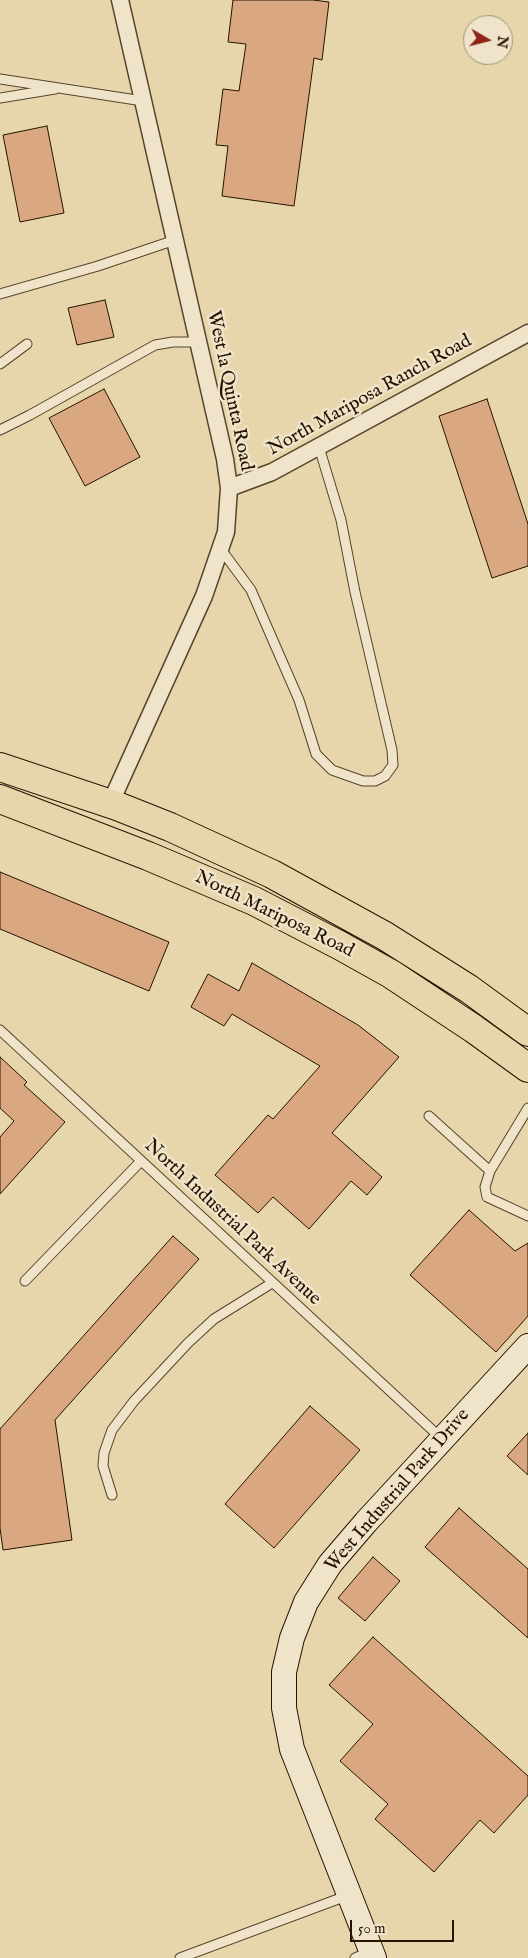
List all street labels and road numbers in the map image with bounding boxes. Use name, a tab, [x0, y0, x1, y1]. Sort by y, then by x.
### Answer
street label: West la Quinta Road	[201, 309, 257, 473]
street label: North Mariposa Ranch Road	[264, 330, 476, 462]
street label: North Mariposa Road	[191, 867, 357, 963]
street label: North Industrial Park Avenue	[139, 1135, 325, 1311]
street label: West Industrial Park Drive	[321, 1405, 475, 1577]

